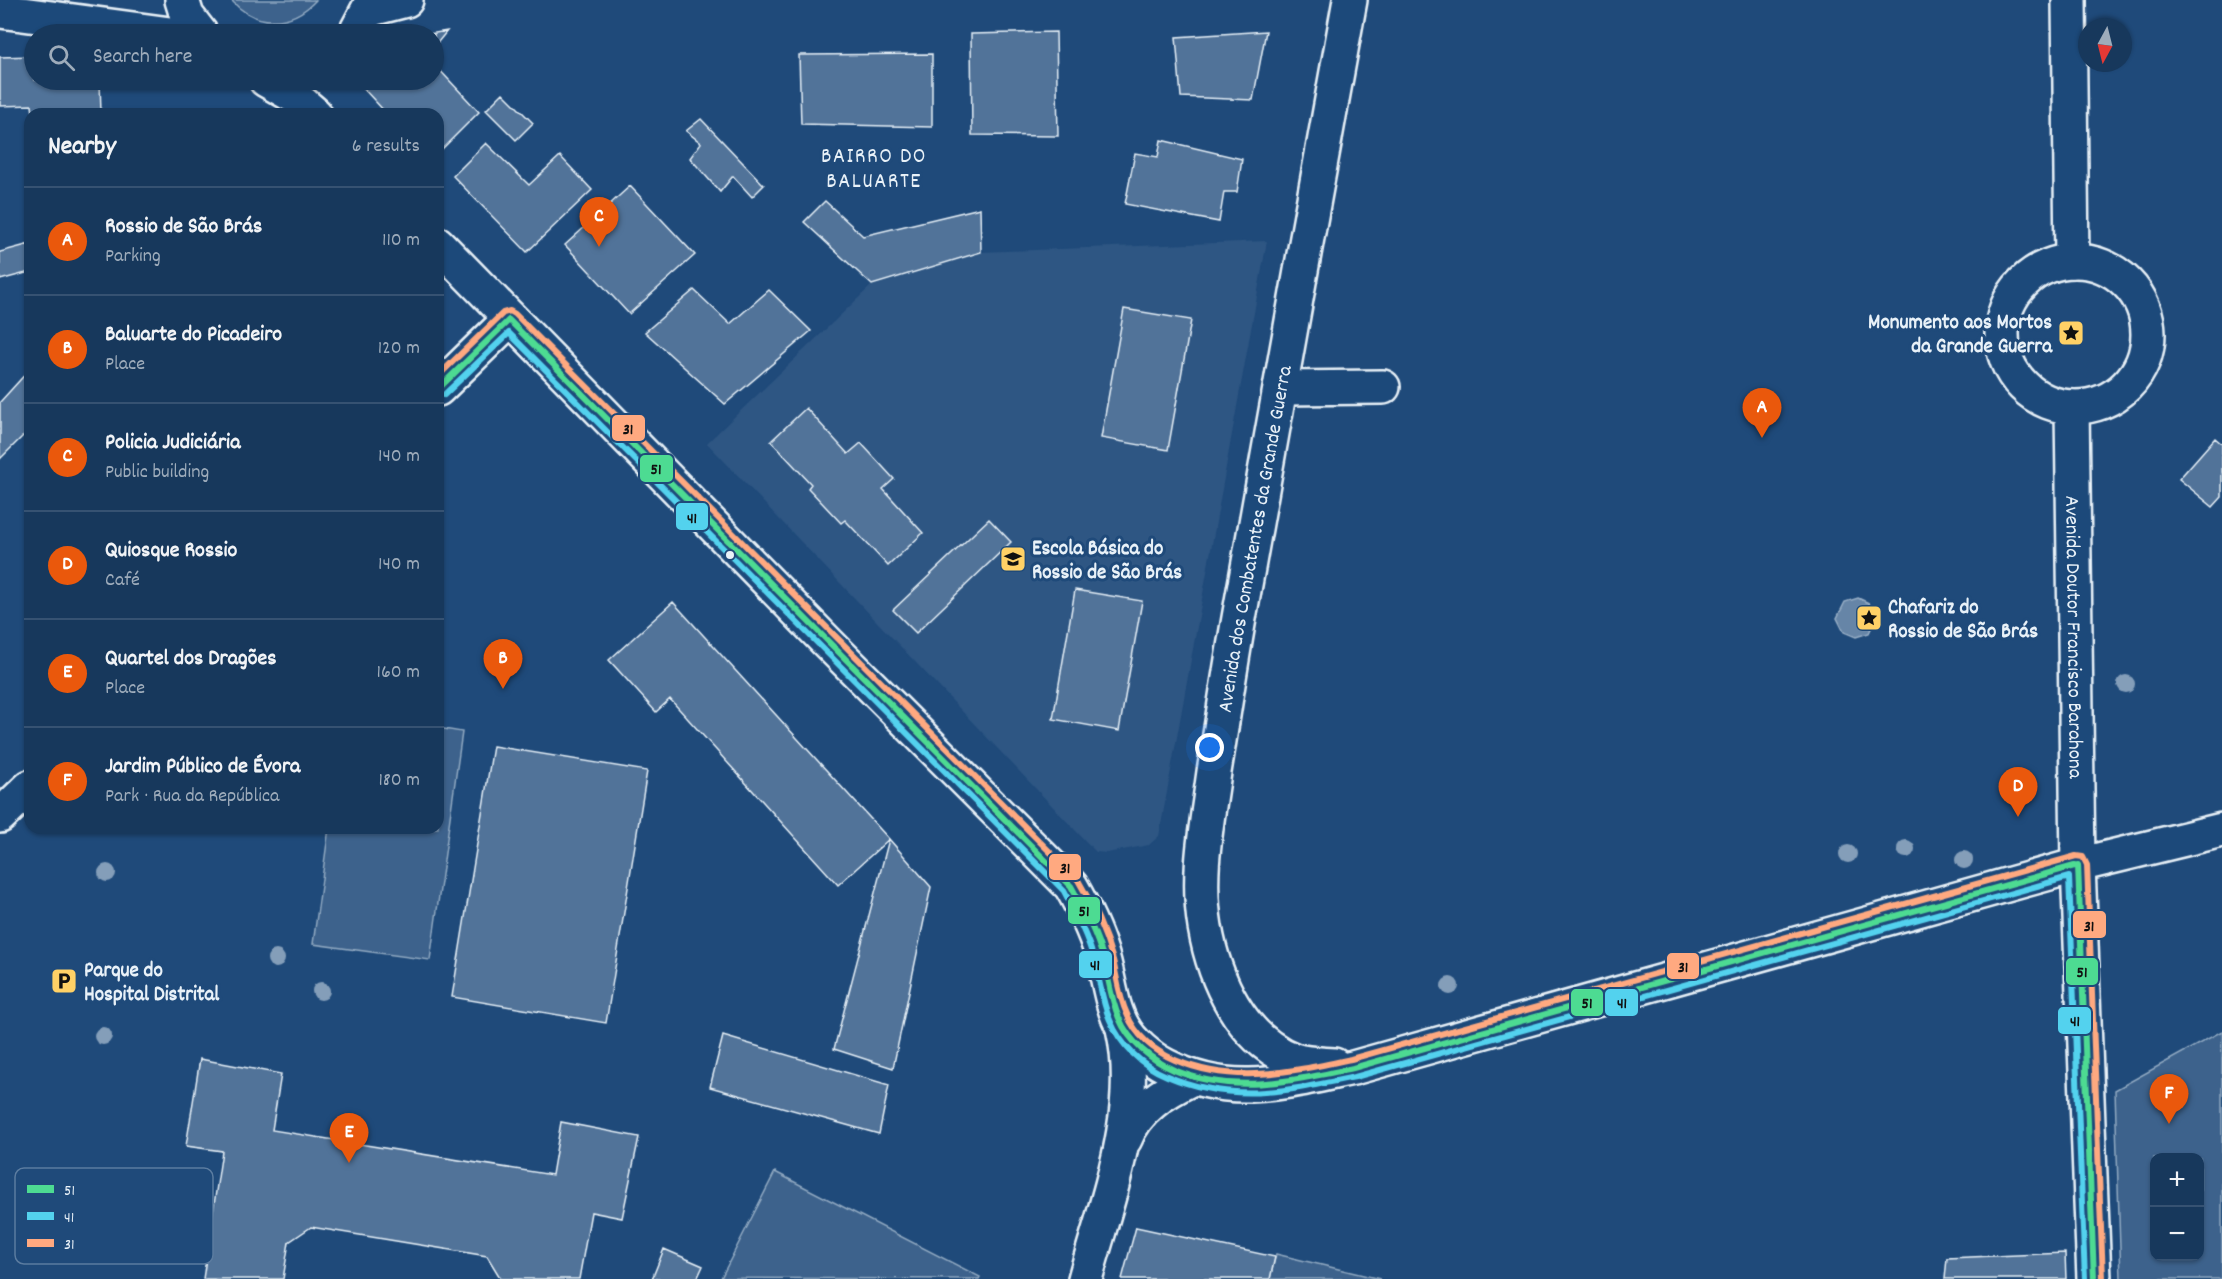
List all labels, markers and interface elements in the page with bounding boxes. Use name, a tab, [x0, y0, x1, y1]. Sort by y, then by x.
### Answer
north arrow	[2078, 18, 2132, 72]
search box	[24, 24, 444, 90]
icon: search	[45, 41, 78, 74]
text: Search here	[93, 42, 192, 73]
text: Nearby	[48, 129, 116, 166]
text: 6 results	[352, 133, 420, 161]
district label: BAIRRO DO BALUARTE	[821, 142, 927, 198]
pin: C	[580, 198, 618, 247]
text: Rossio de São Brás	[105, 212, 262, 243]
text: A	[62, 227, 73, 255]
text: 110 m	[382, 227, 420, 255]
text: Parking	[105, 243, 161, 271]
place label: Monumento aos Mortos da Grande Guerra	[1868, 309, 2053, 363]
place icon: Monumento aos Mortos da Grande Guerra	[2056, 318, 2086, 348]
text: Baluarte do Picadeiro	[105, 320, 282, 351]
text: B	[63, 335, 72, 363]
text: 120 m	[378, 335, 420, 363]
text: Place	[105, 351, 145, 379]
street label: Avenida dos Combatentes da Grande Guerra	[1212, 362, 1302, 715]
pin: A	[1742, 388, 1782, 438]
line badge: 31	[611, 414, 646, 442]
text: 31	[623, 419, 633, 442]
text: Policia Judiciária	[105, 428, 240, 459]
text: C	[63, 443, 72, 471]
text: 140 m	[378, 443, 420, 471]
line badge: 51	[639, 454, 674, 483]
text: Public building	[105, 459, 209, 487]
text: 51	[651, 459, 661, 482]
street label: Avenida Doutor Francisco Barahona	[2055, 495, 2089, 780]
line badge: 41	[675, 502, 709, 531]
text: 41	[687, 508, 697, 531]
place label: Escola Básica do Rossio de São Brás	[1032, 535, 1182, 589]
text: Quiosque Rossio	[105, 536, 237, 567]
school or university icon: Escola Básica do Rossio de São Brás	[998, 544, 1028, 574]
unlabelled marker	[724, 549, 736, 561]
text: D	[62, 551, 73, 579]
text: 140 m	[378, 551, 420, 579]
text: Café	[105, 567, 140, 595]
place label: Chafariz do Rossio de São Brás	[1888, 594, 2038, 648]
place icon: Chafariz do Rossio de São Brás	[1854, 603, 1884, 633]
pin: B	[484, 640, 522, 689]
text: Quartel dos Dragões	[105, 644, 276, 675]
text: E	[63, 659, 72, 687]
text: 160 m	[377, 659, 420, 687]
text: Place	[105, 675, 145, 703]
your location	[1195, 733, 1224, 762]
text: Jardim Público de Évora	[105, 752, 300, 783]
text: F	[63, 767, 72, 795]
text: 180 m	[378, 767, 420, 795]
pin: D	[1998, 768, 2038, 817]
text: Park · Rua da República	[105, 783, 279, 811]
line badge: 31	[1048, 853, 1082, 881]
text: 31	[1060, 858, 1070, 881]
line badge: 51	[1067, 896, 1101, 925]
text: 51	[1079, 901, 1089, 924]
line badge: 31	[2072, 910, 2107, 939]
text: 31	[2084, 916, 2094, 939]
line badge: 41	[1078, 950, 1113, 979]
line badge: 31	[1666, 952, 1700, 980]
text: 41	[1090, 955, 1100, 978]
place label: Parque do Hospital Distrital	[84, 957, 220, 1011]
text: 31	[1678, 957, 1688, 980]
line badge: 51	[2065, 957, 2099, 986]
text: 51	[2077, 962, 2087, 985]
parking icon: Parque do Hospital Distrital	[49, 966, 79, 996]
line badge: 51	[1570, 988, 1604, 1017]
line badge: 41	[1604, 988, 1639, 1017]
text: 51	[1582, 993, 1592, 1016]
text: 41	[1617, 993, 1627, 1016]
line badge: 41	[2057, 1006, 2092, 1035]
text: 41	[2070, 1011, 2080, 1034]
pin: F	[2150, 1074, 2188, 1124]
pin: E	[330, 1114, 368, 1163]
map controls	[2150, 1153, 2204, 1261]
button: +	[2150, 1153, 2204, 1207]
legend	[15, 1168, 213, 1264]
text: 51	[64, 1180, 75, 1203]
text: 41	[64, 1207, 74, 1230]
button: −	[2150, 1207, 2204, 1261]
text: 31	[64, 1234, 75, 1257]

